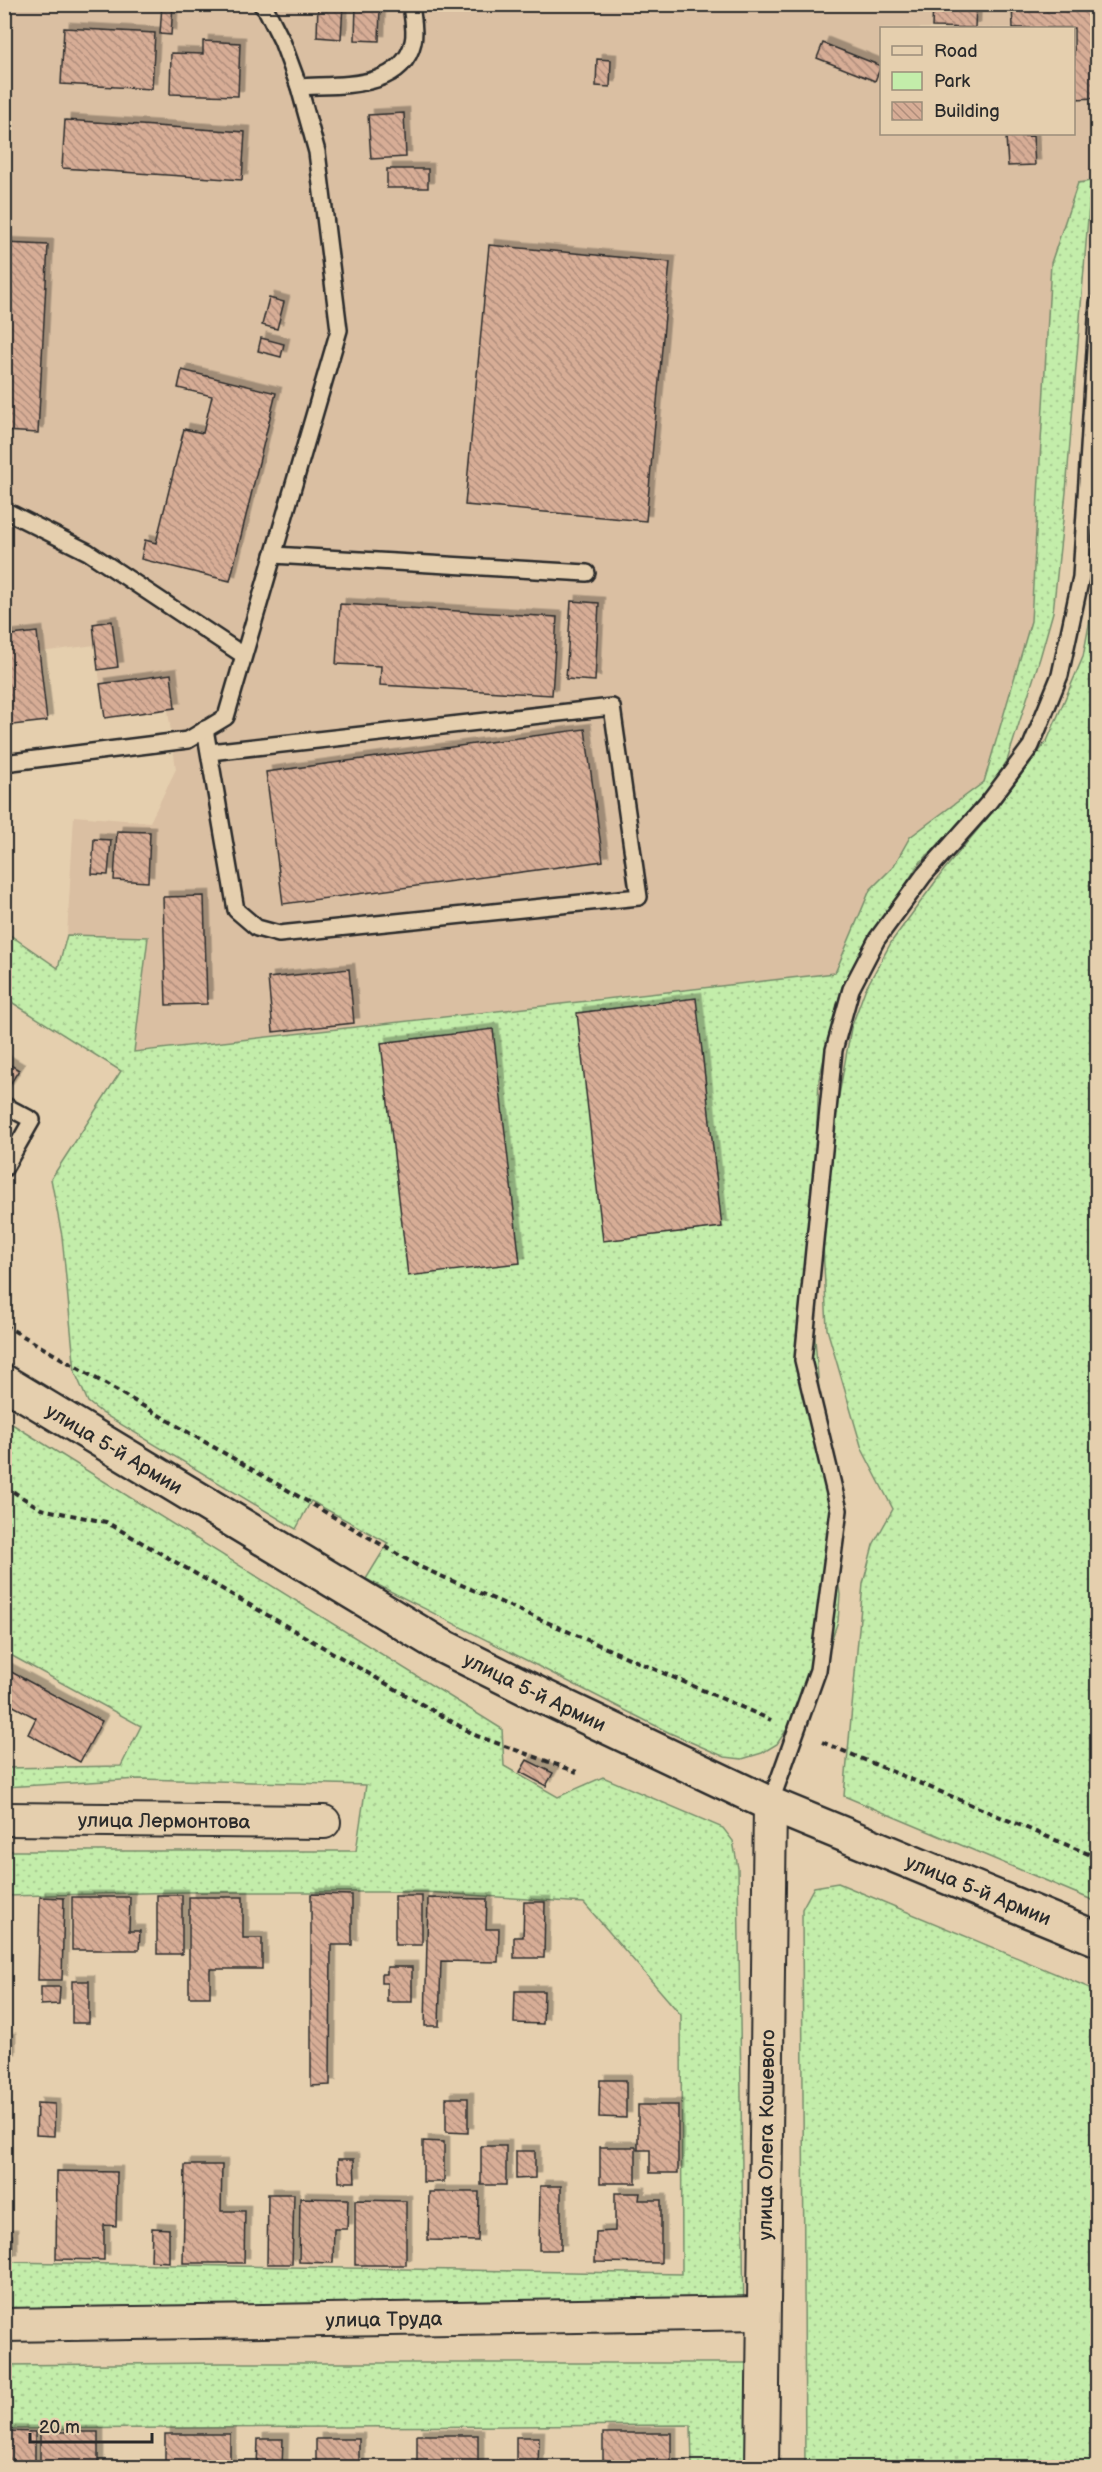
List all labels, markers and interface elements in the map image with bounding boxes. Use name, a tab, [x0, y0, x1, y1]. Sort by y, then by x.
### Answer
legend	[880, 27, 1075, 135]
text: Road	[934, 41, 978, 62]
text: Park	[934, 71, 970, 92]
text: Building	[934, 101, 1000, 122]
street label: улица 5-й Армии	[41, 1399, 187, 1500]
street label: улица 5-й Армии	[459, 1648, 609, 1737]
street label: улица Лермонтова	[78, 1809, 251, 1834]
street label: улица 5-й Армии	[902, 1850, 1055, 1931]
street label: улица Олега Кошевого	[754, 2029, 780, 2241]
street label: улица Труда	[325, 2307, 443, 2333]
scale bar	[30, 2406, 152, 2444]
text: 20 m	[39, 2417, 80, 2438]

